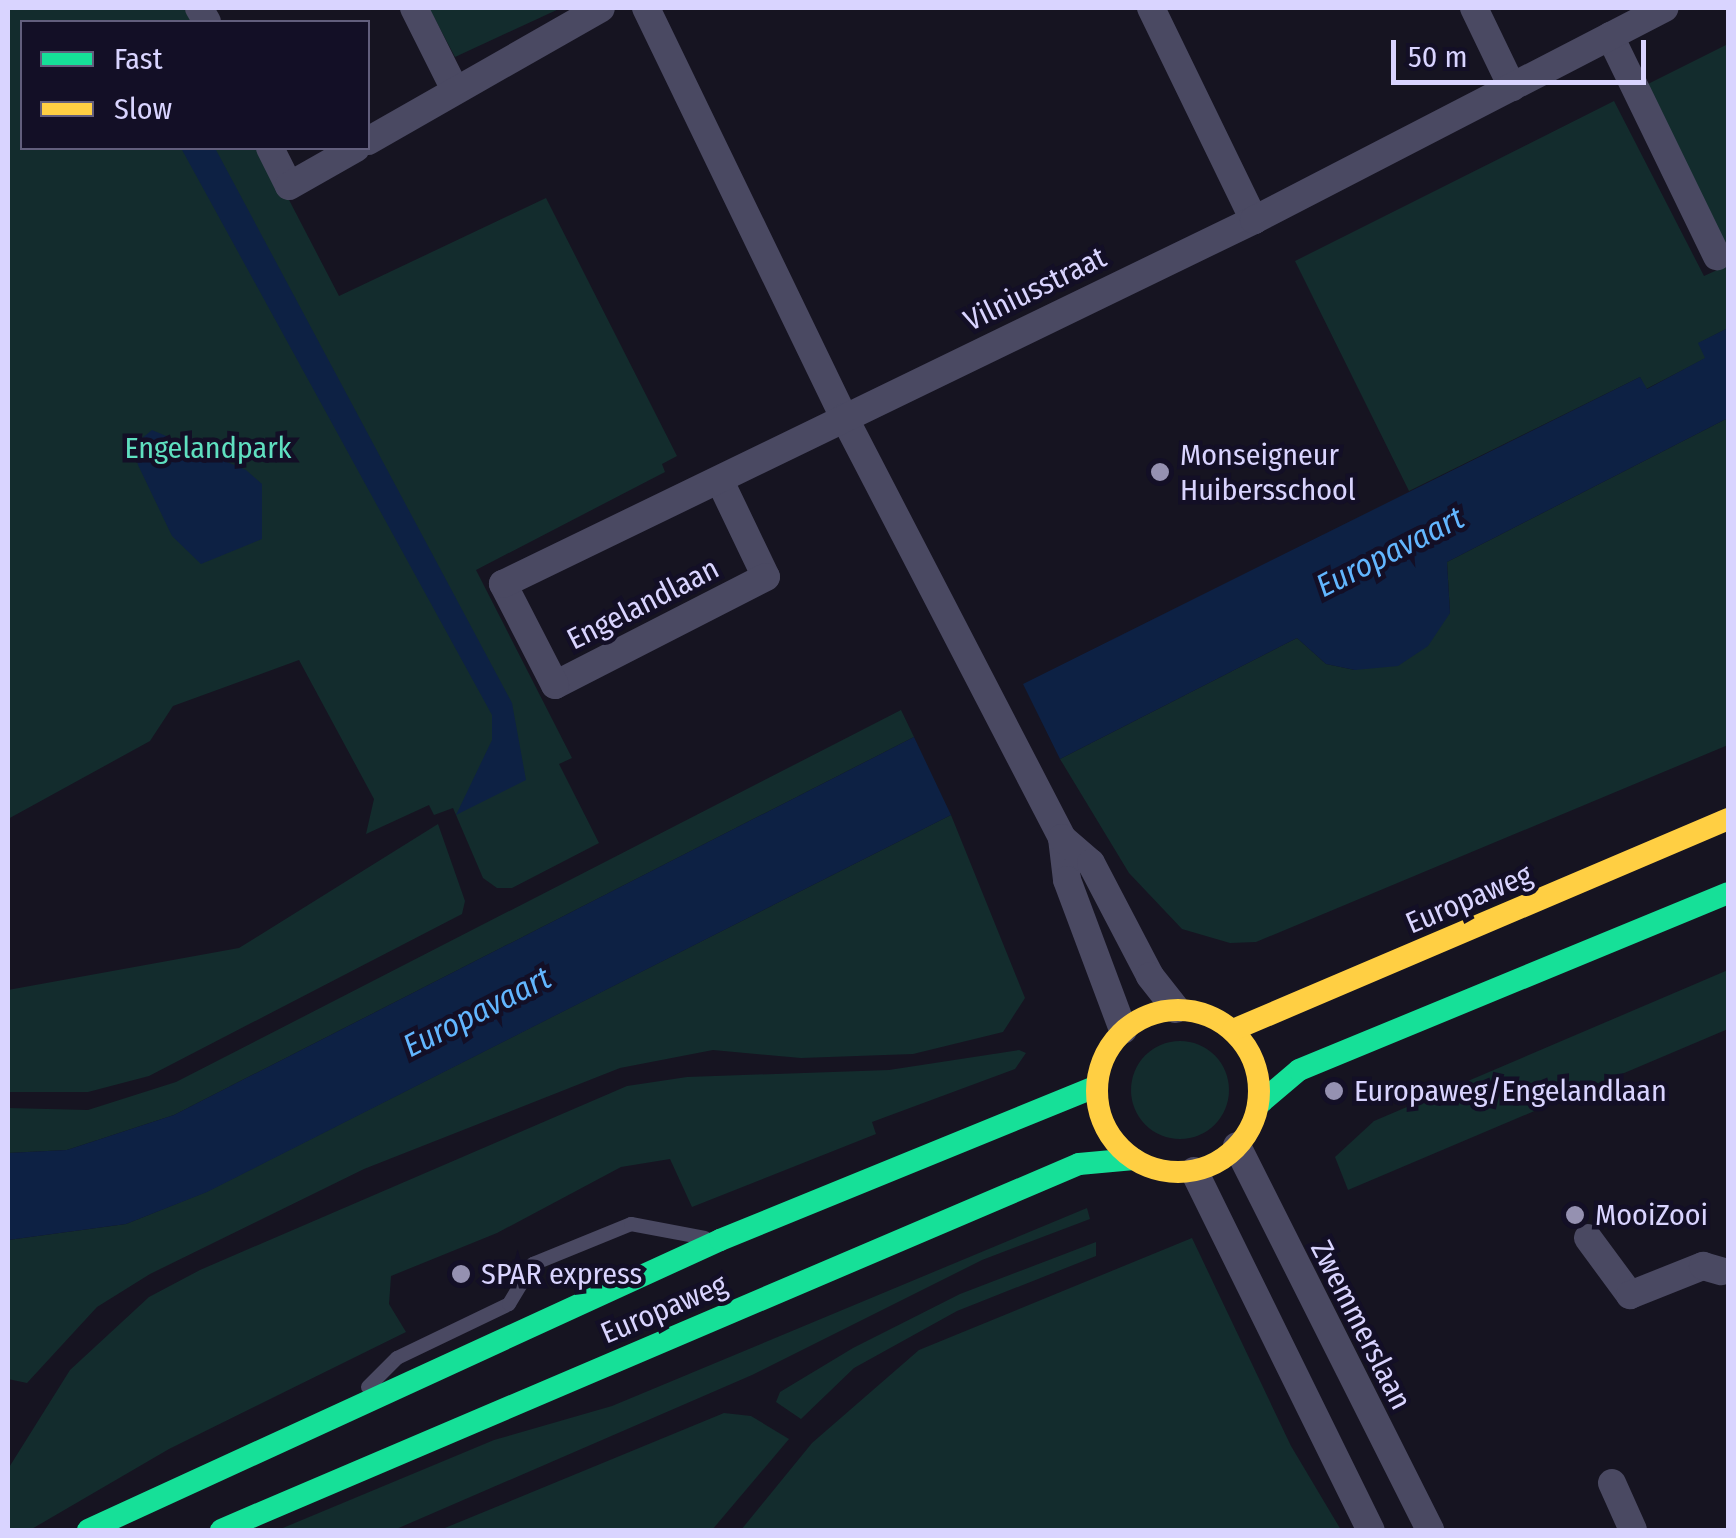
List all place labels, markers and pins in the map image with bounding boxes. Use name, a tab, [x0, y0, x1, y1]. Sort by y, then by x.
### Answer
place label: Monseigneur Huibersschool	[1180, 437, 1356, 508]
marker: Monseigneur Huibersschool	[1149, 461, 1171, 483]
place label: Europaweg/Engelandlaan	[1354, 1073, 1667, 1109]
marker: Europaweg/Engelandlaan	[1323, 1080, 1345, 1102]
place label: MooiZooi	[1595, 1197, 1708, 1233]
marker: MooiZooi	[1564, 1204, 1586, 1226]
place label: SPAR express	[481, 1256, 642, 1292]
marker: SPAR express	[450, 1263, 472, 1285]

